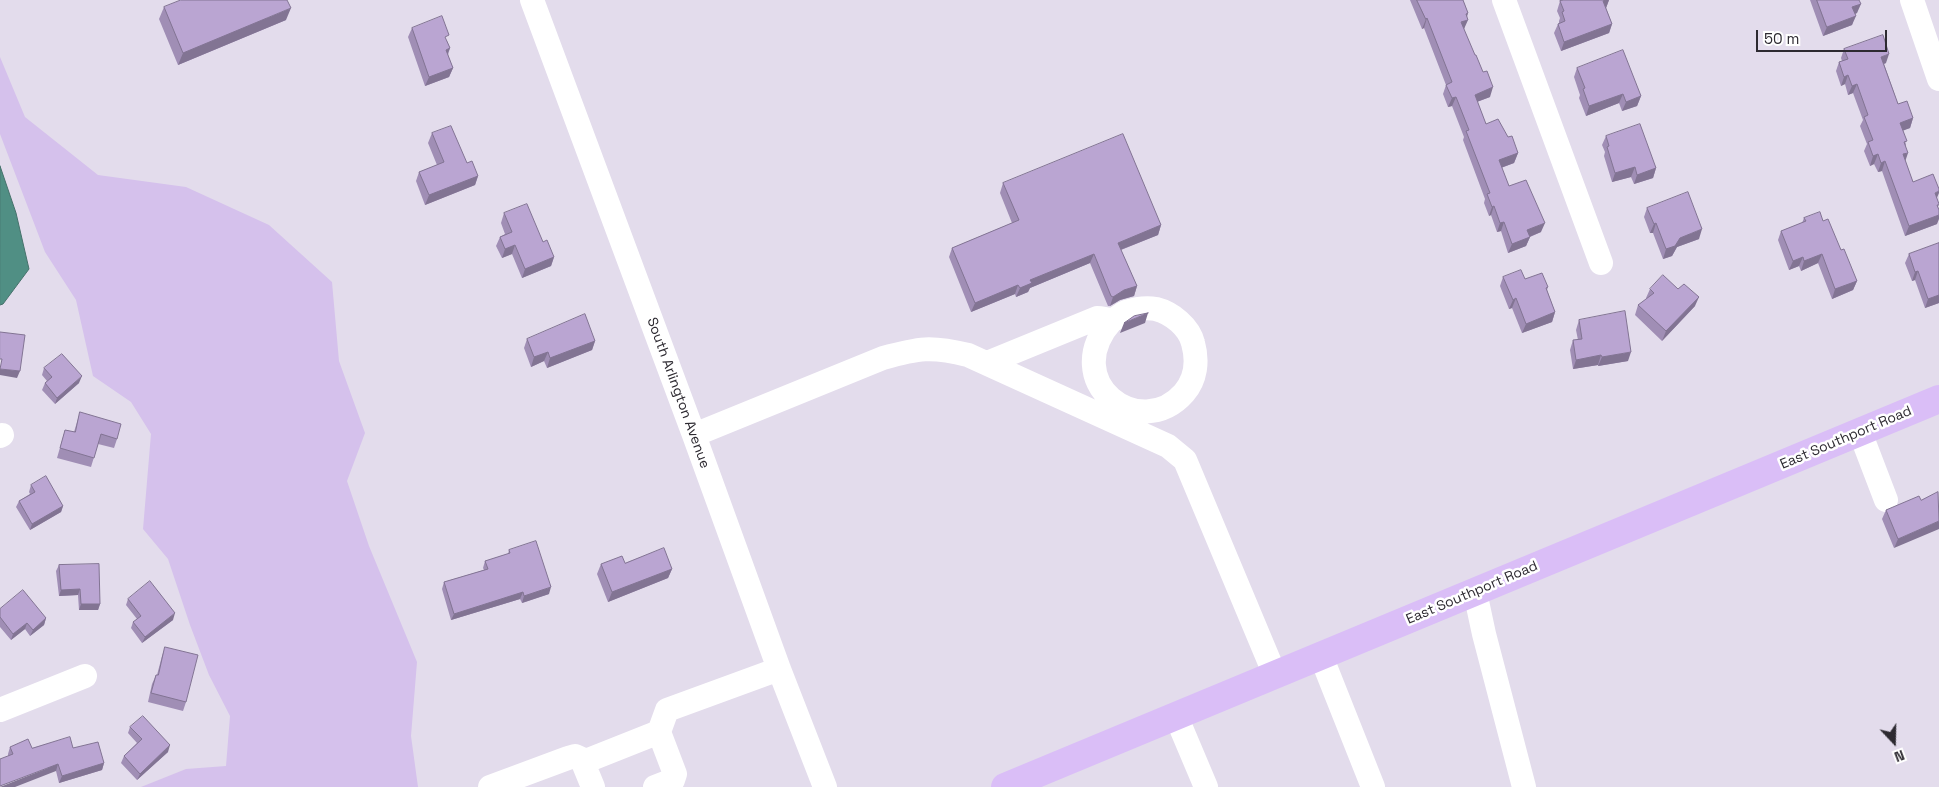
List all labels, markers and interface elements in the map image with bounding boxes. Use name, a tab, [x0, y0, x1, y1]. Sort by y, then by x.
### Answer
scale bar	[1759, 20, 1890, 52]
text: 50 m	[1764, 29, 1799, 48]
street label: South Arlington Avenue	[643, 315, 713, 471]
street label: East Southport Road	[1778, 403, 1914, 473]
street label: East Southport Road	[1404, 558, 1540, 628]
north arrow	[1869, 717, 1919, 767]
text: N	[1892, 746, 1907, 766]

